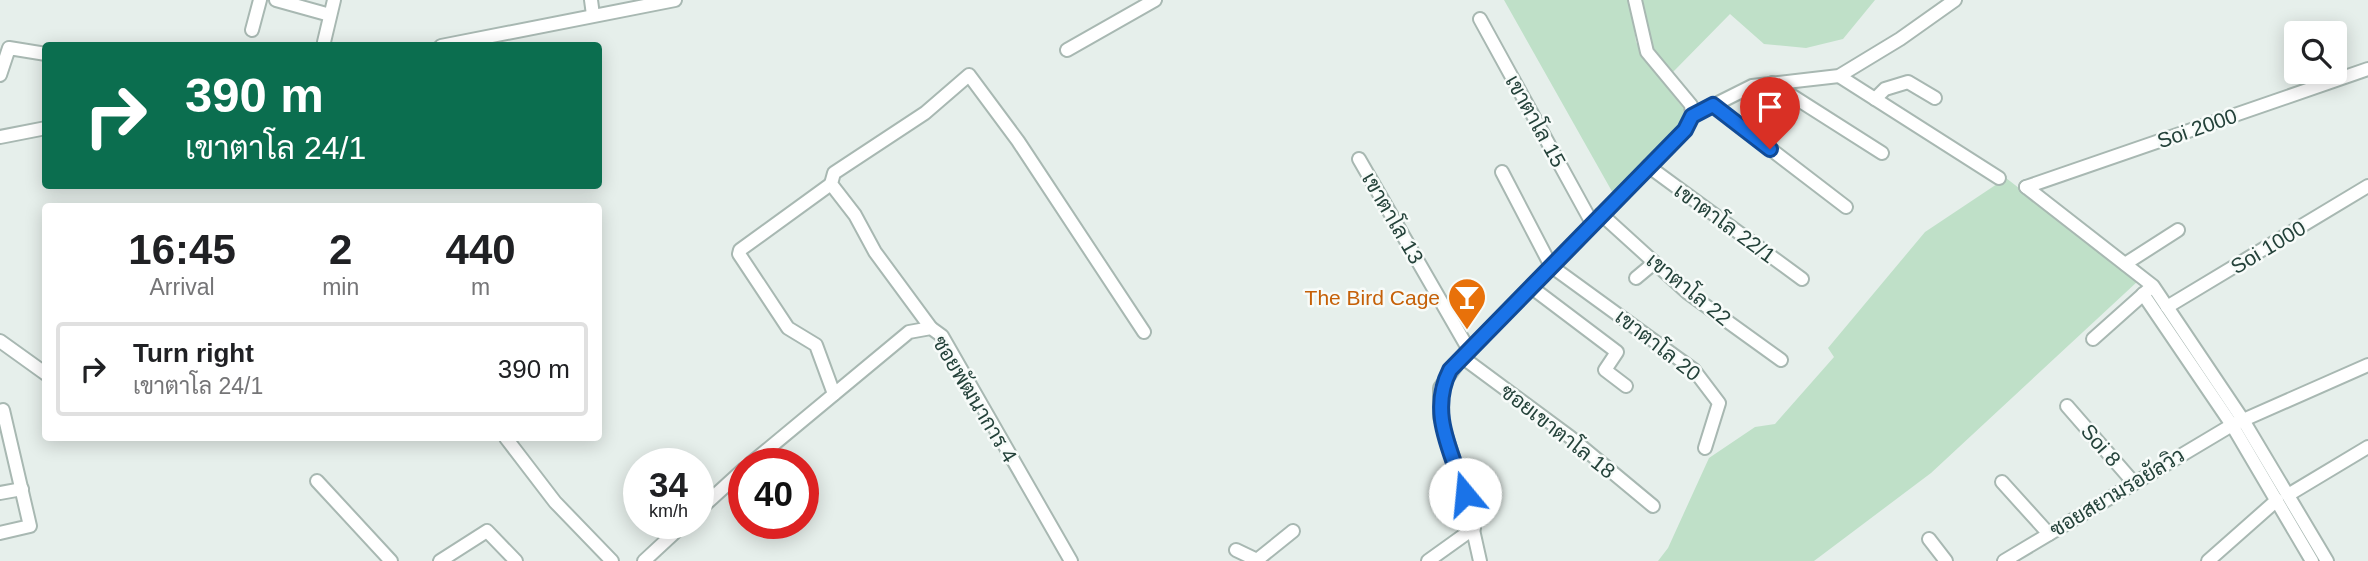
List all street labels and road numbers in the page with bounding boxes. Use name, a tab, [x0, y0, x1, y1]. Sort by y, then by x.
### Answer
street label: เขาตาโล 15	[1501, 71, 1572, 171]
street label: Soi 2000	[2154, 104, 2240, 152]
street label: เขาตาโล 13	[1358, 168, 1429, 268]
street label: เขาตาโล 22/1	[1670, 178, 1780, 267]
street label: Soi 1000	[2227, 216, 2309, 278]
street label: เขาตาโล 22	[1642, 247, 1736, 330]
street label: เขาตาโล 20	[1611, 304, 1706, 385]
street label: ซอยพัฒนาการ 4	[928, 332, 1022, 467]
street label: ซอยเขาตาโล 18	[1496, 378, 1620, 483]
street label: Soi 8	[2077, 419, 2125, 471]
street label: ซอยสยามรอยัลวิว	[2046, 443, 2188, 541]

